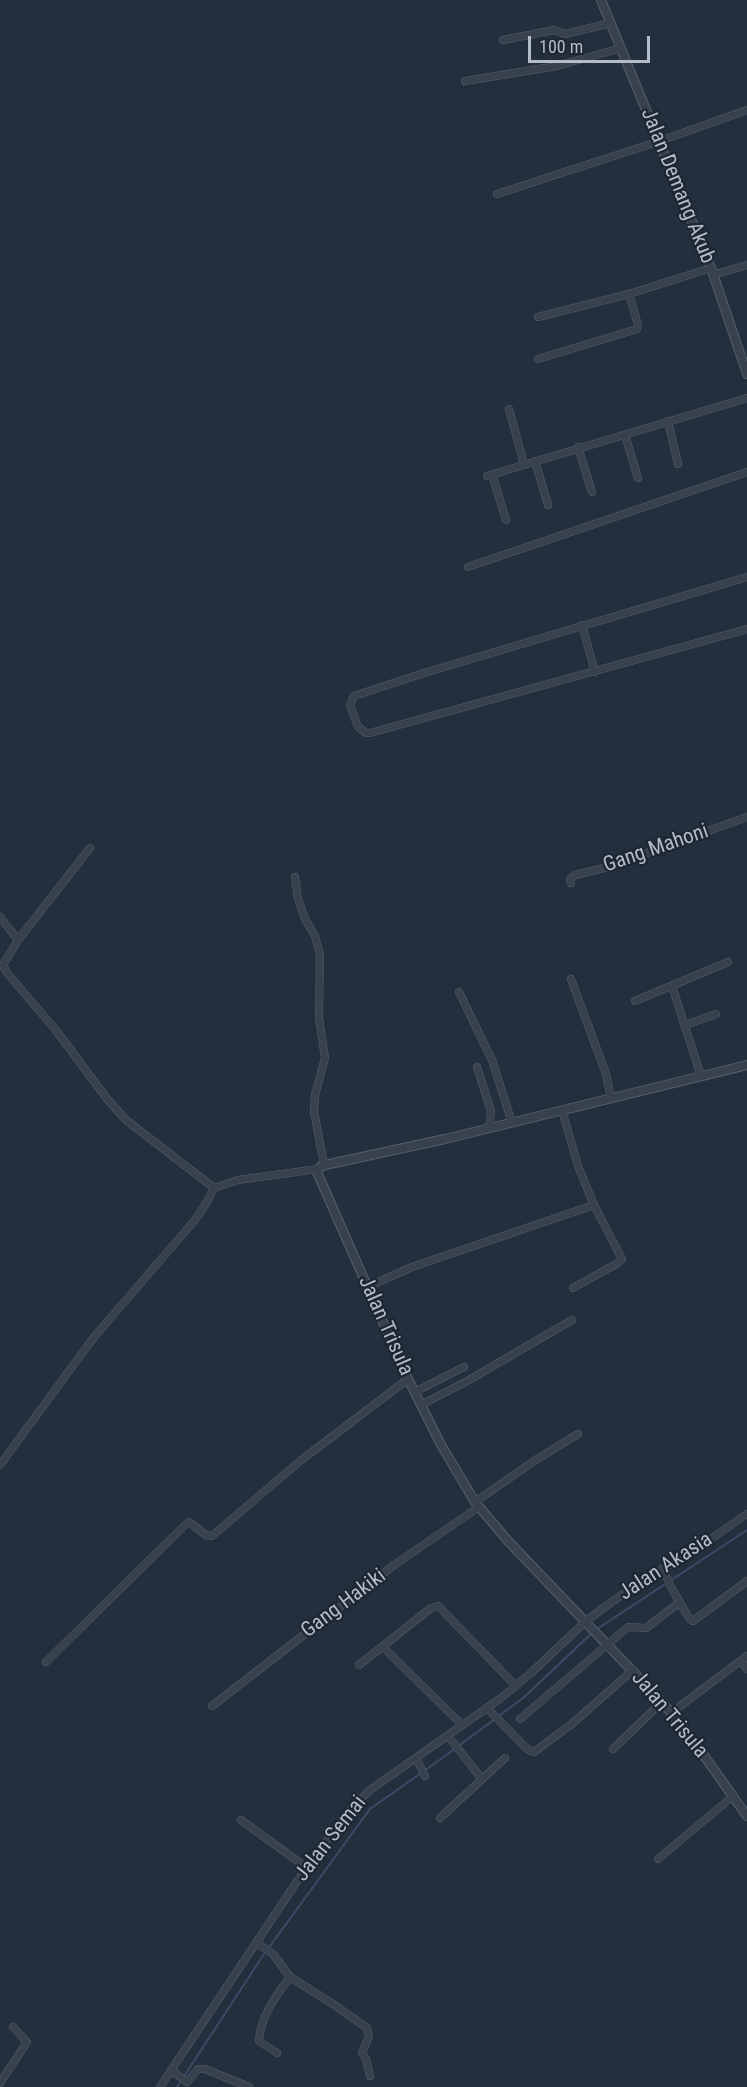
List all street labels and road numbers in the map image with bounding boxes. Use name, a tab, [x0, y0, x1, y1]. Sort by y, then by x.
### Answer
street label: Jalan Demang Akub	[634, 105, 720, 267]
street label: Gang Mahoni	[600, 819, 712, 879]
street label: Jalan Trisula	[352, 1272, 418, 1380]
street label: Jalan Akasia	[615, 1528, 717, 1606]
street label: Gang Hakiki	[297, 1564, 391, 1644]
street label: Jalan Trisula	[625, 1666, 713, 1764]
street label: Jalan Semai	[290, 1791, 372, 1887]

